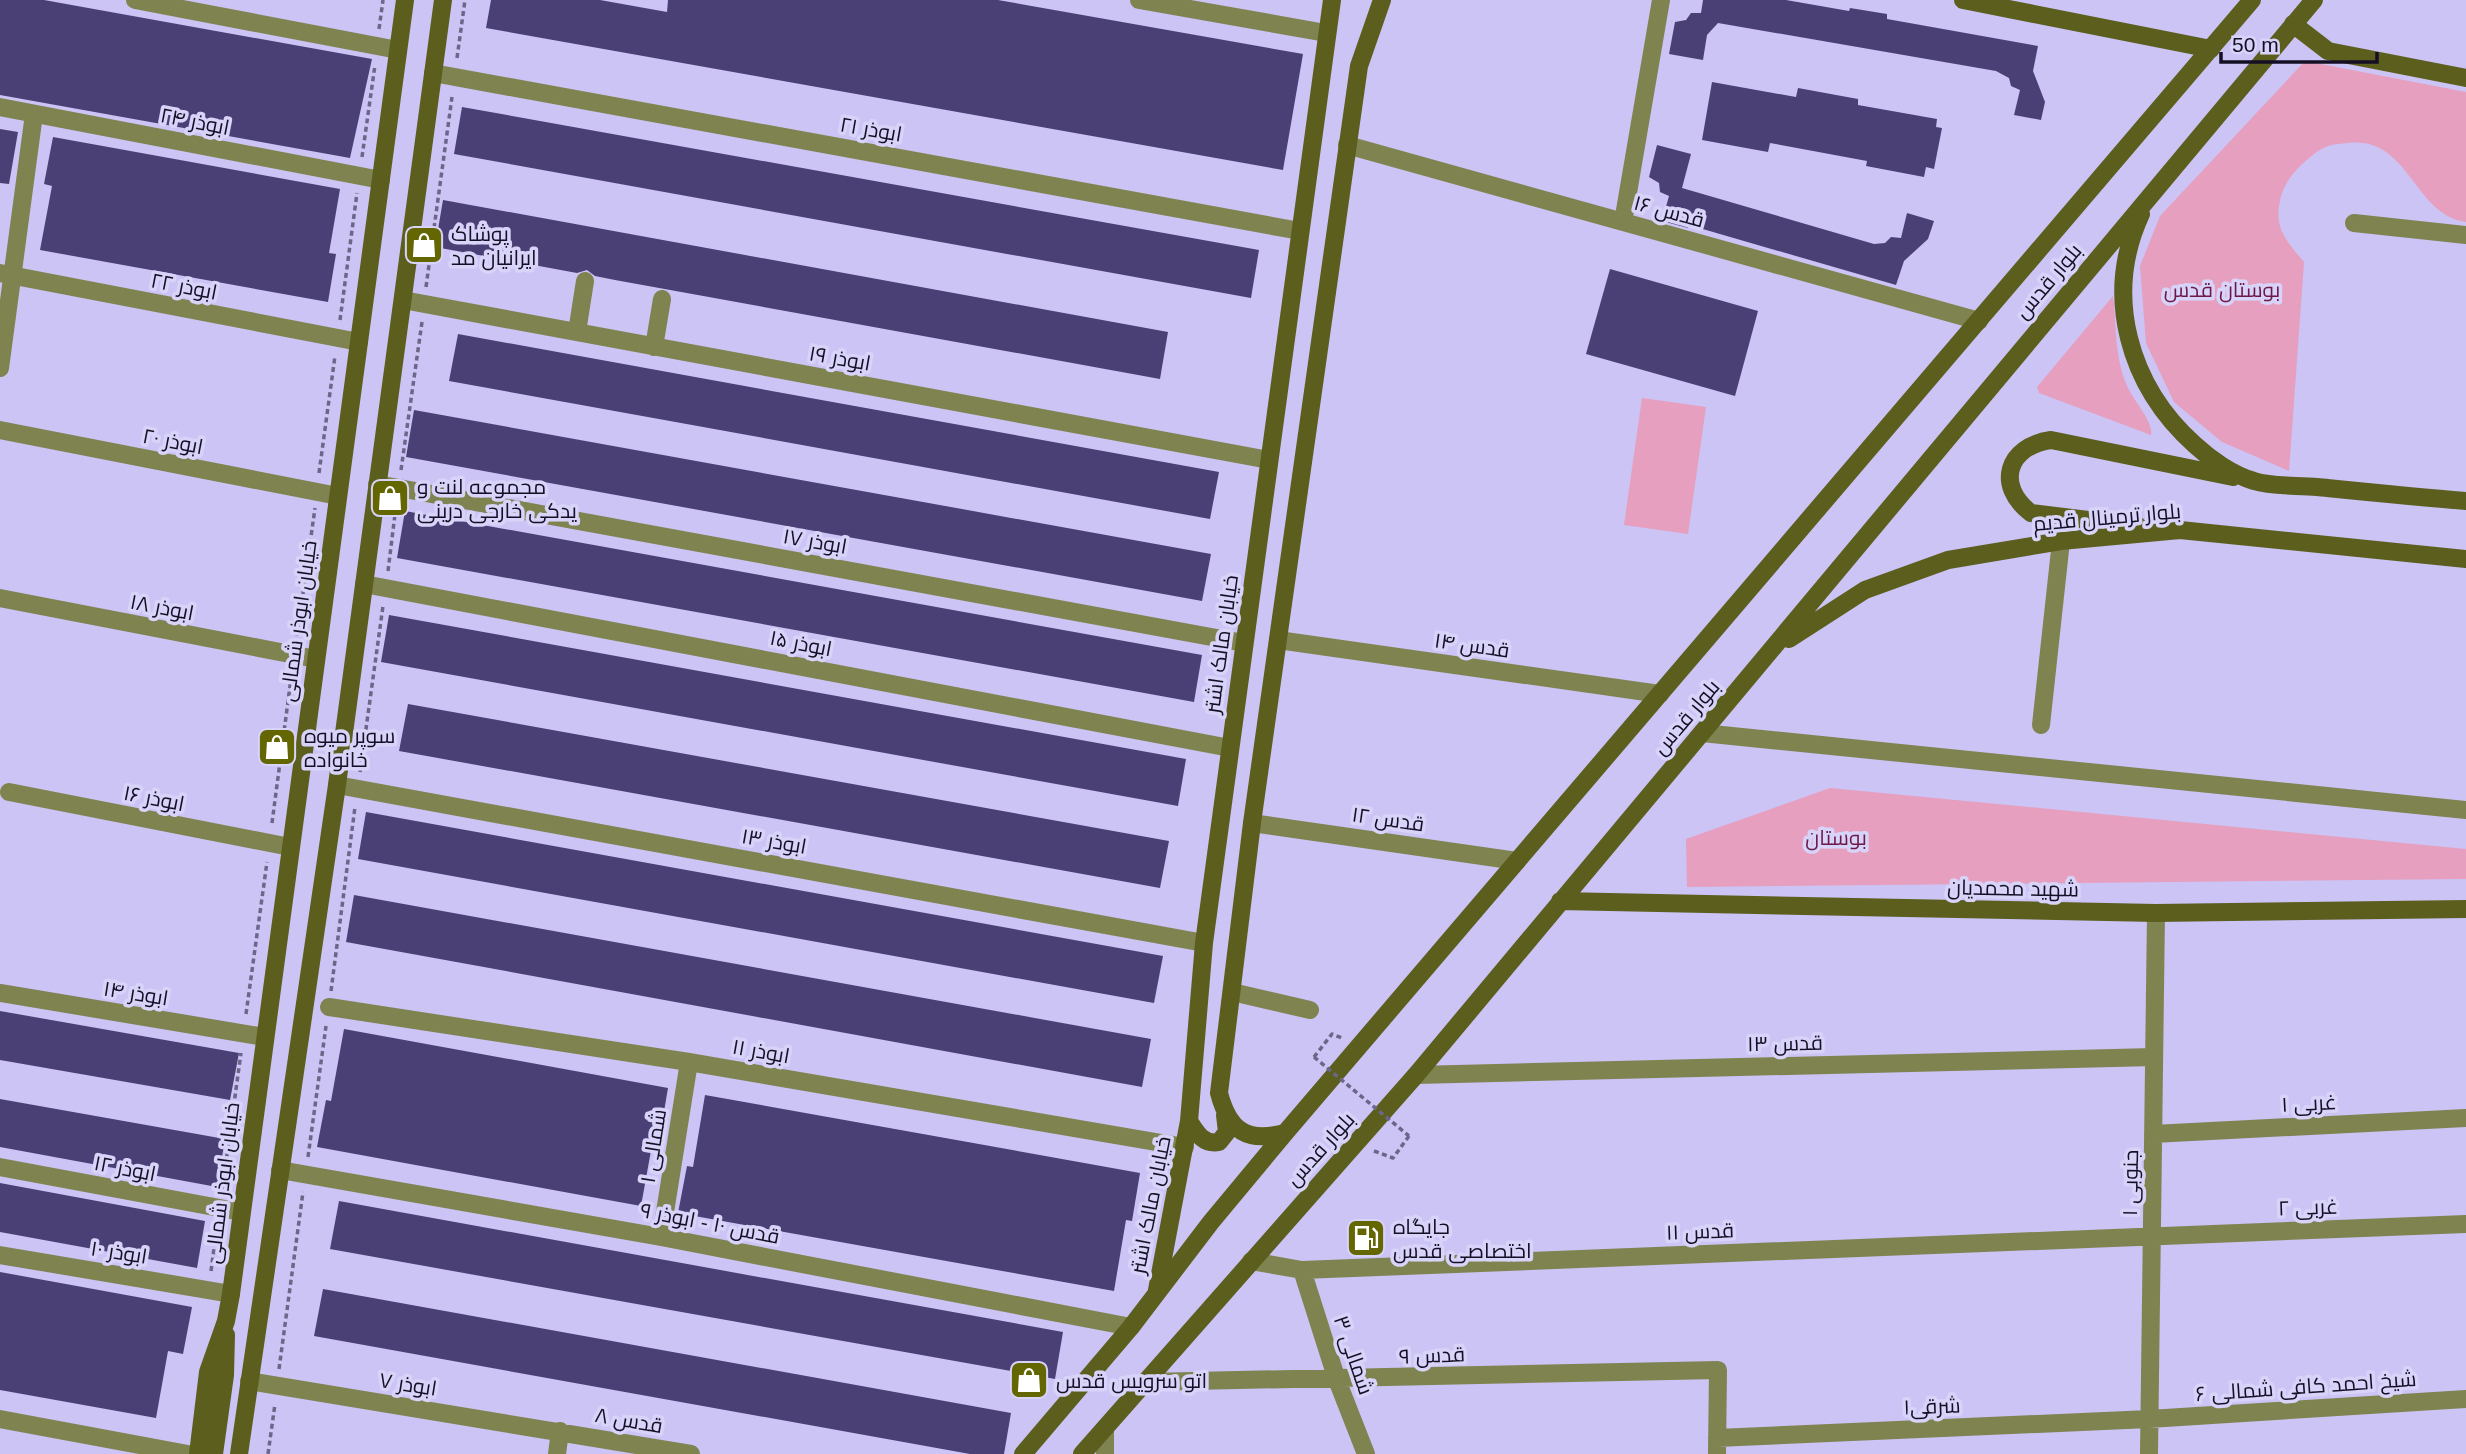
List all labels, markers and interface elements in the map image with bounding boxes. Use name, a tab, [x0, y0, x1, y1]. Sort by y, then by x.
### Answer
scale bar	[2221, 21, 2377, 65]
text: 50 m	[2232, 33, 2279, 56]
street label: ابوذر ۲۴	[158, 103, 232, 140]
street label: ابوذر ۲۱	[838, 112, 904, 147]
street label: قدس ۱۶	[1631, 191, 1707, 233]
place label: پوشاک ایرانیان مد	[451, 222, 537, 271]
shop icon: پوشاک ایرانیان مد	[403, 224, 445, 266]
street label: بلوار قدس	[2010, 239, 2087, 324]
street label: ابوذر ۲۲	[149, 268, 219, 305]
park label: بوستان قدس	[2164, 278, 2280, 303]
street label: ابوذر ۱۹	[807, 341, 873, 376]
street label: ابوذر ۲۰	[141, 424, 205, 459]
place label: مجموعه لنت و یدکی خارجی درینی	[417, 475, 577, 524]
shop icon: مجموعه لنت و یدکی خارجی درینی	[369, 477, 411, 519]
street label: بلوار ترمینال قدیم	[2032, 499, 2182, 538]
street label: ابوذر ۱۷	[781, 524, 849, 559]
street label: خیابان ابوذر شمالی	[275, 539, 323, 703]
street label: خیابان مالک اشتر	[1200, 573, 1244, 716]
street label: ابوذر ۱۸	[128, 590, 196, 625]
street label: ابوذر ۱۵	[768, 626, 834, 661]
street label: قدس ۱۴	[1433, 628, 1511, 664]
street label: بلوار قدس	[1648, 675, 1725, 760]
place label: سوپر میوه خانواده	[304, 724, 395, 772]
shop icon: سوپر میوه خانواده	[256, 726, 298, 768]
street label: ابوذر ۱۶	[121, 781, 186, 816]
street label: قدس ۱۲	[1350, 803, 1426, 837]
street label: ابوذر ۱۳	[740, 824, 808, 859]
park label: بوستان	[1805, 826, 1867, 851]
street label: شهید محمدیان	[1947, 875, 2079, 903]
street label: ابوذر ۱۴	[102, 977, 170, 1010]
street label: قدس ۱۳	[1747, 1031, 1823, 1057]
street label: ابوذر ۱۱	[730, 1035, 792, 1068]
street label: غربی ۱	[2281, 1090, 2337, 1118]
street label: خیابان ابوذر شمالی	[201, 1101, 245, 1265]
street label: شمالی ۱	[636, 1107, 672, 1185]
street label: بلوار قدس	[1281, 1108, 1360, 1192]
street label: خیابان مالک اشتر	[1125, 1134, 1177, 1277]
street label: ۱ جنوبی	[2118, 1150, 2144, 1216]
street label: ابوذر ۱۲	[92, 1151, 158, 1186]
street label: غربی ۲	[2278, 1194, 2338, 1222]
street label: قدس ۱۰ - ابوذر ۹	[638, 1198, 782, 1250]
place label: جایگاه اختصاصی قدس	[1393, 1215, 1532, 1264]
fuel station icon: جایگاه اختصاصی قدس	[1345, 1217, 1387, 1259]
street label: قدس ۱۱	[1666, 1218, 1735, 1246]
street label: ابوذر ۱۰	[89, 1236, 149, 1269]
street label: شمالی ۳	[1328, 1312, 1378, 1398]
street label: قدس ۹	[1399, 1342, 1466, 1370]
shop icon: اتو سرویس قدس	[1008, 1359, 1050, 1401]
street label: شیخ احمد کافی شمالی ۶	[2195, 1367, 2417, 1408]
street label: ابوذر ۷	[377, 1368, 438, 1401]
place label: اتو سرویس قدس	[1056, 1369, 1207, 1394]
street label: شرقی۱	[1903, 1394, 1961, 1420]
street label: قدس ۸	[593, 1403, 665, 1439]

